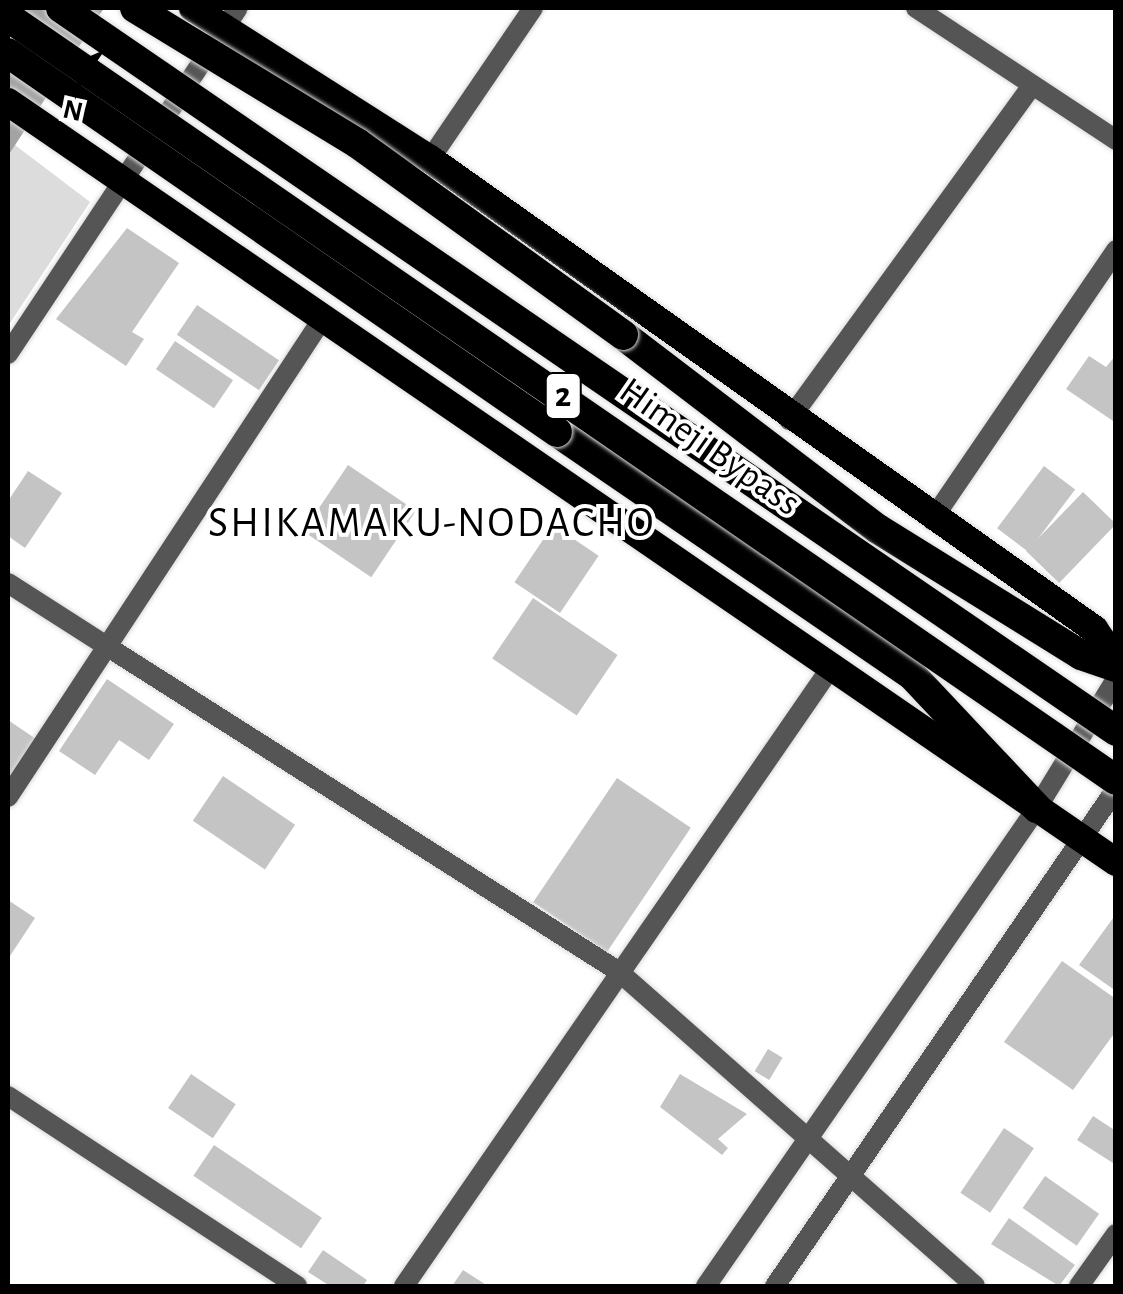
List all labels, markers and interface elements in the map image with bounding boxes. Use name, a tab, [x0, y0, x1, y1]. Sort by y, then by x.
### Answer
north arrow	[30, 30, 130, 130]
text: N	[61, 93, 86, 125]
road number: 2	[543, 366, 583, 426]
street label: Himeji Bypass	[610, 369, 808, 527]
district label: SHIKAMAKU-NODACHO	[208, 498, 656, 548]

